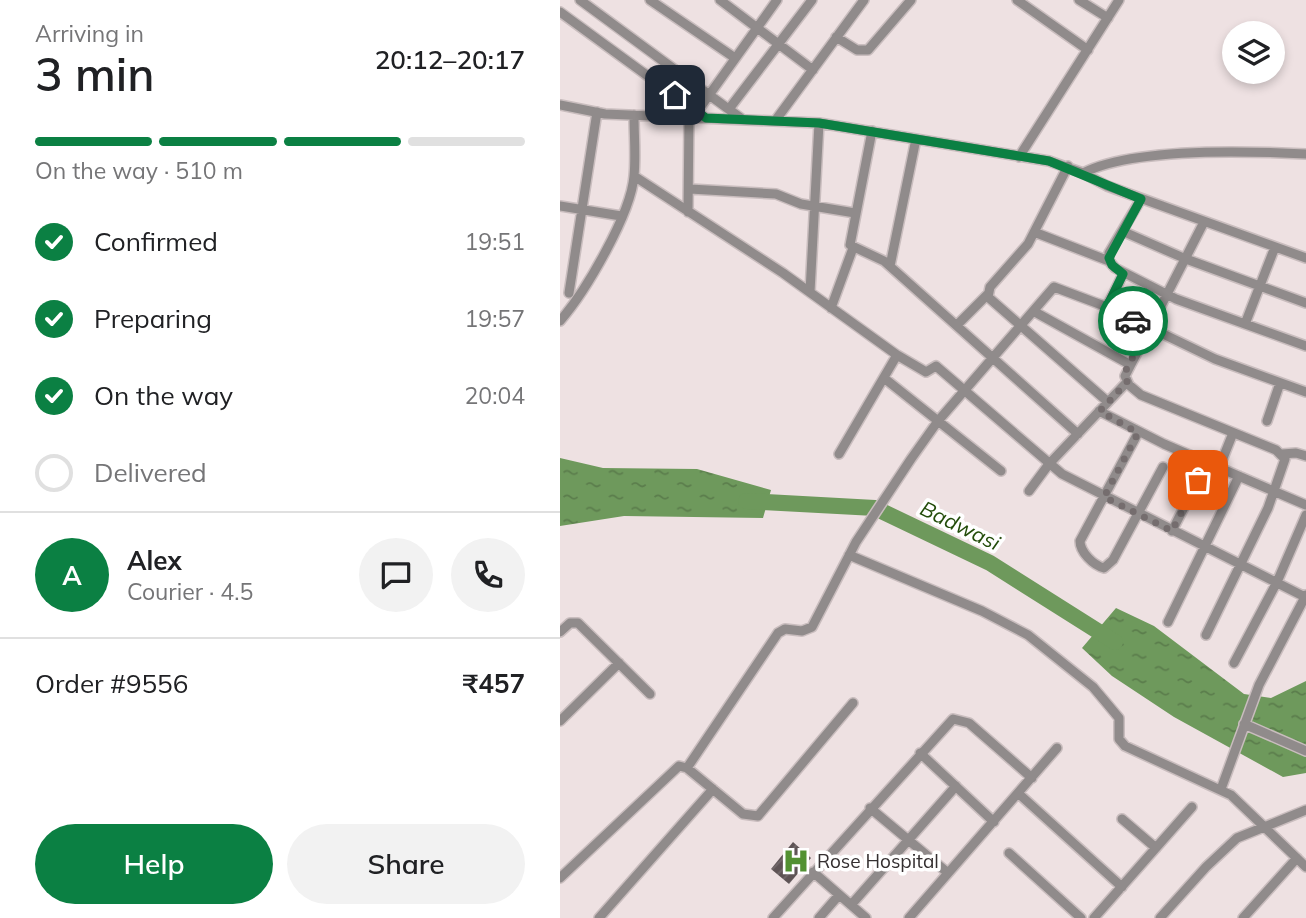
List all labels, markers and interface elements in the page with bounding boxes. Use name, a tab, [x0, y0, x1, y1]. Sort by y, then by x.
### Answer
text: Arriving in	[35, 19, 144, 48]
map controls	[1222, 21, 1285, 84]
button: layers	[1222, 21, 1285, 84]
text: 20:12–20:17	[375, 43, 525, 76]
text: 3 min	[35, 45, 154, 103]
pin	[645, 65, 705, 125]
icon: home	[656, 76, 694, 114]
text: On the way · 510 m	[35, 156, 243, 185]
icon: check	[35, 223, 73, 261]
text: Confirmed	[94, 225, 218, 258]
text: 19:51	[465, 227, 525, 256]
courier	[1098, 286, 1168, 356]
icon: check	[35, 300, 73, 338]
text: Preparing	[94, 302, 212, 335]
icon: car	[1114, 302, 1152, 340]
text: 19:57	[465, 304, 525, 333]
icon: check	[35, 377, 73, 415]
text: On the way	[94, 379, 233, 412]
text: 20:04	[465, 381, 525, 410]
pin	[1168, 450, 1228, 510]
text: Delivered	[94, 456, 207, 489]
icon: bag	[1179, 461, 1217, 499]
water label: Badwasi	[916, 495, 1005, 556]
button: chat	[359, 538, 433, 612]
button: phone	[451, 538, 525, 612]
text: Alex	[127, 544, 182, 577]
text: A	[62, 559, 82, 592]
text: Courier · 4.5	[127, 577, 253, 606]
text: Order #9556	[35, 667, 188, 700]
text: ₹457	[463, 667, 525, 700]
button: Help	[35, 824, 273, 904]
button: Share	[287, 824, 525, 904]
hospital icon: Rose Hospital	[781, 846, 811, 876]
place label: Rose Hospital	[817, 849, 939, 873]

